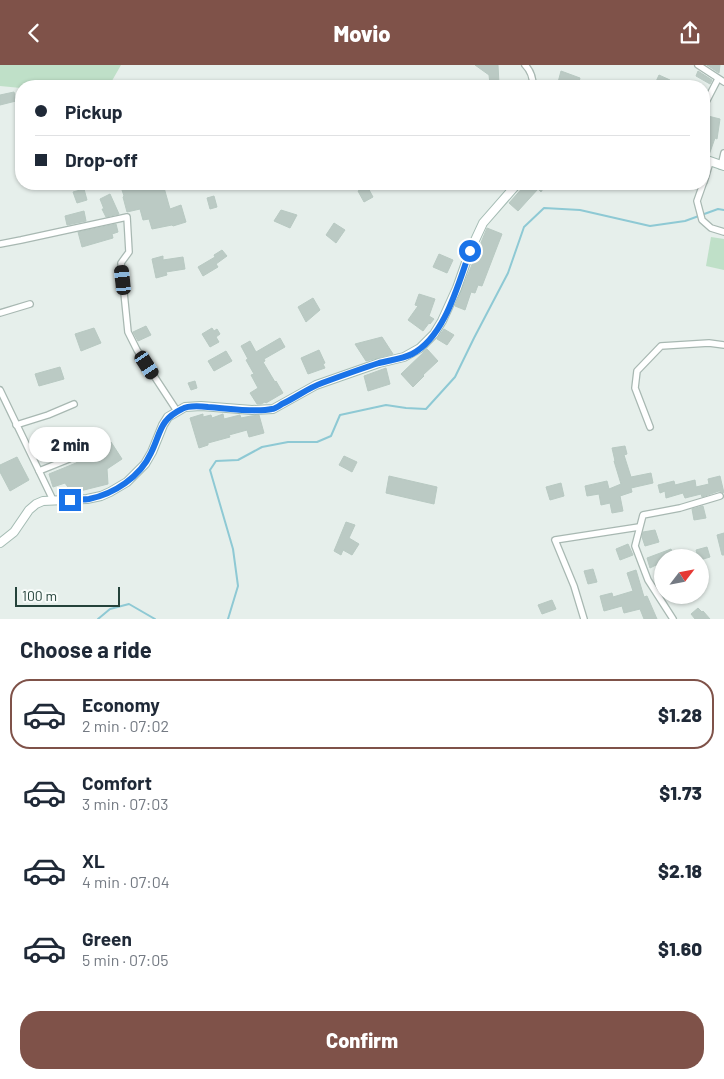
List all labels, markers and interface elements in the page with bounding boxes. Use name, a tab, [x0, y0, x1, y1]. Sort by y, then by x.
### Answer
icon: back	[20, 19, 48, 47]
icon: share	[676, 19, 704, 47]
text: Movio	[334, 20, 390, 46]
text: Pickup	[65, 100, 123, 123]
text: Drop-off	[65, 148, 138, 171]
route start	[459, 240, 481, 262]
car	[113, 264, 132, 296]
car	[132, 348, 161, 382]
callout: 2 min	[29, 427, 111, 463]
text: 2 min	[51, 435, 89, 454]
route end	[59, 489, 81, 511]
north arrow	[654, 549, 709, 604]
map controls	[654, 549, 709, 604]
scale bar	[15, 584, 120, 607]
text: 100 m	[22, 587, 57, 604]
text: Choose a ride	[20, 636, 152, 662]
icon: car	[22, 692, 67, 737]
text: Economy	[82, 693, 160, 716]
text: $1.28	[658, 703, 702, 726]
text: 2 min · 07:02	[82, 716, 169, 735]
icon: car	[22, 770, 67, 815]
text: Comfort	[82, 771, 152, 794]
text: $1.73	[659, 781, 702, 804]
text: 3 min · 07:03	[82, 794, 168, 813]
icon: car	[22, 848, 67, 893]
text: XL	[82, 849, 105, 872]
text: $2.18	[658, 859, 702, 882]
text: 4 min · 07:04	[82, 872, 170, 891]
icon: car	[22, 926, 67, 971]
text: Green	[82, 927, 132, 950]
text: $1.60	[658, 937, 702, 960]
text: 5 min · 07:05	[82, 950, 168, 969]
button: Confirm	[20, 1011, 704, 1069]

